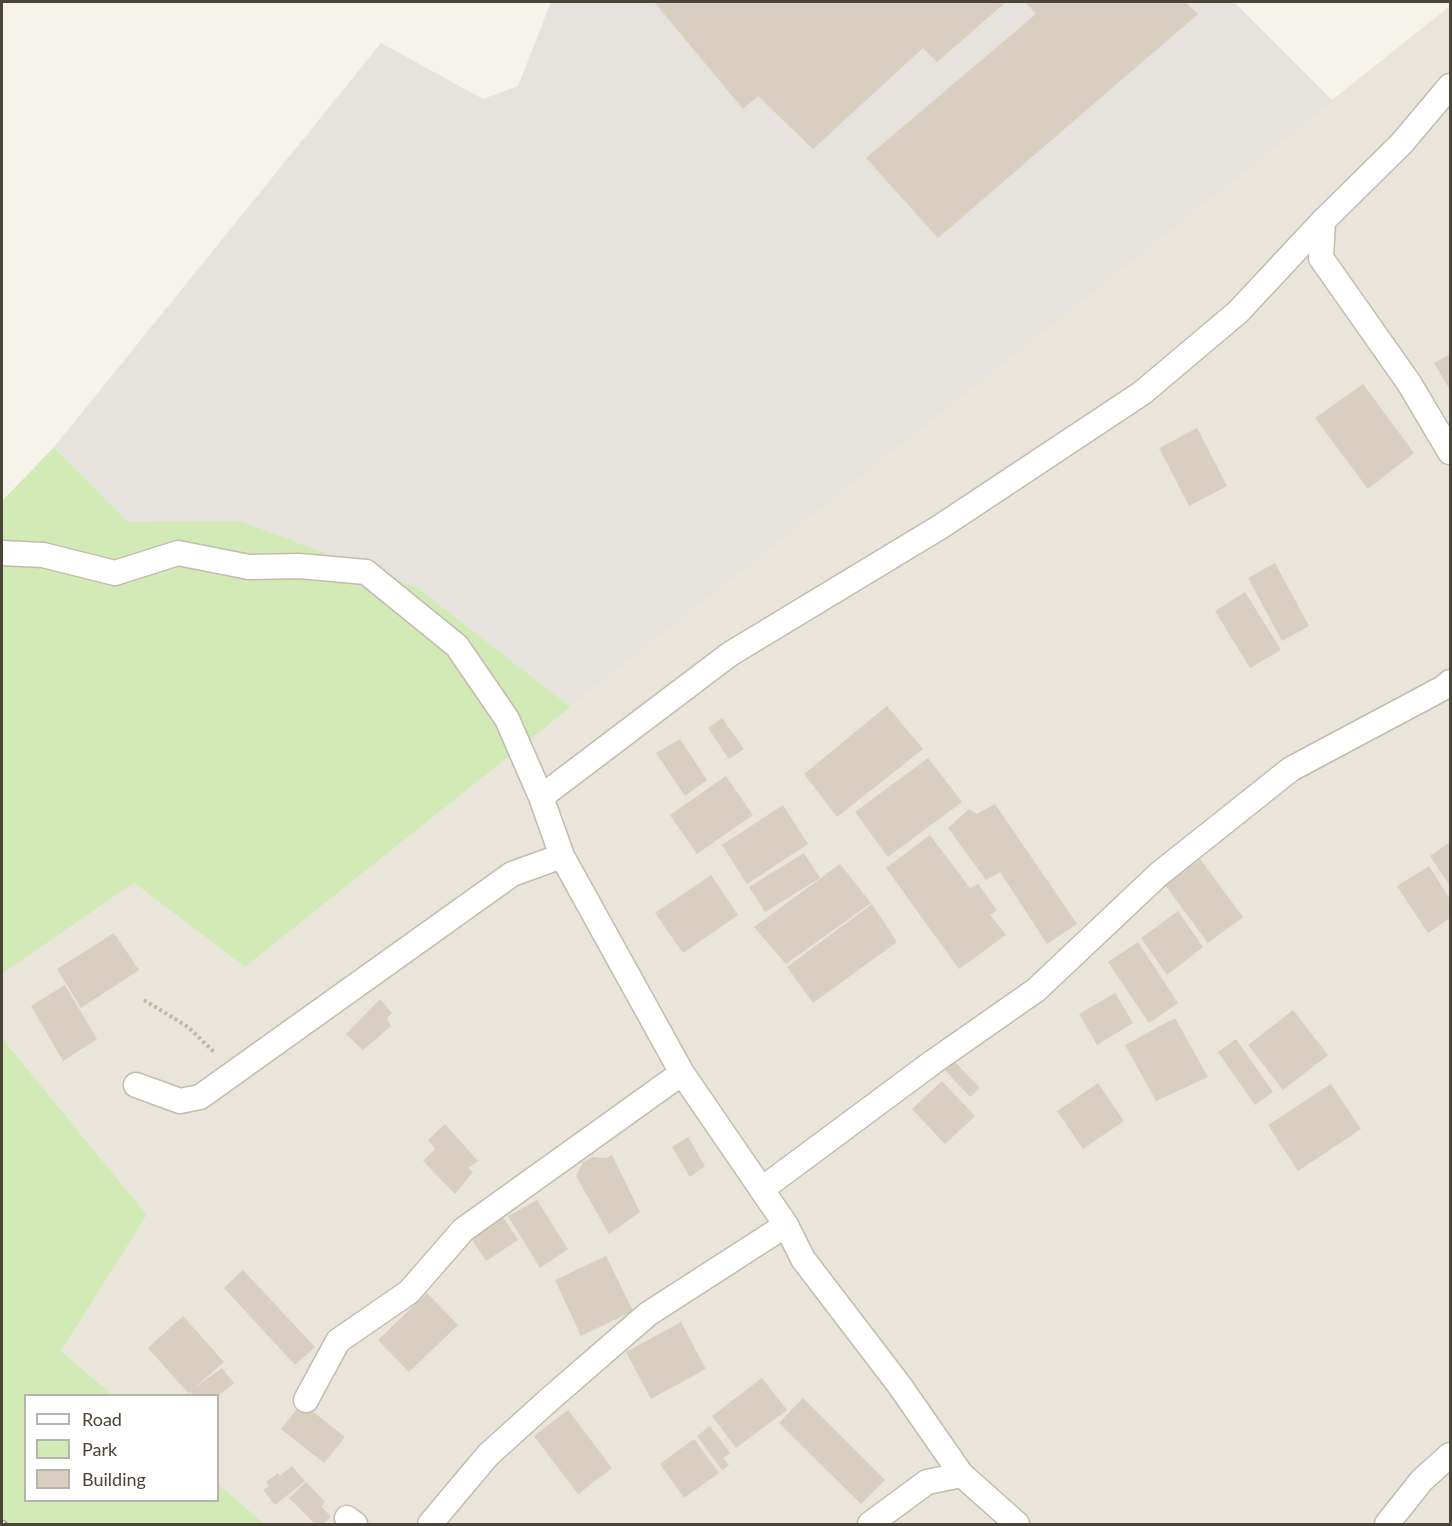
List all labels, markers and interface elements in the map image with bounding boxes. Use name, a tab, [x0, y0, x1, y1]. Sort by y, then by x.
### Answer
legend	[24, 1394, 219, 1502]
text: Road	[82, 1408, 122, 1430]
text: Park	[82, 1438, 117, 1460]
text: Building	[82, 1468, 146, 1490]

